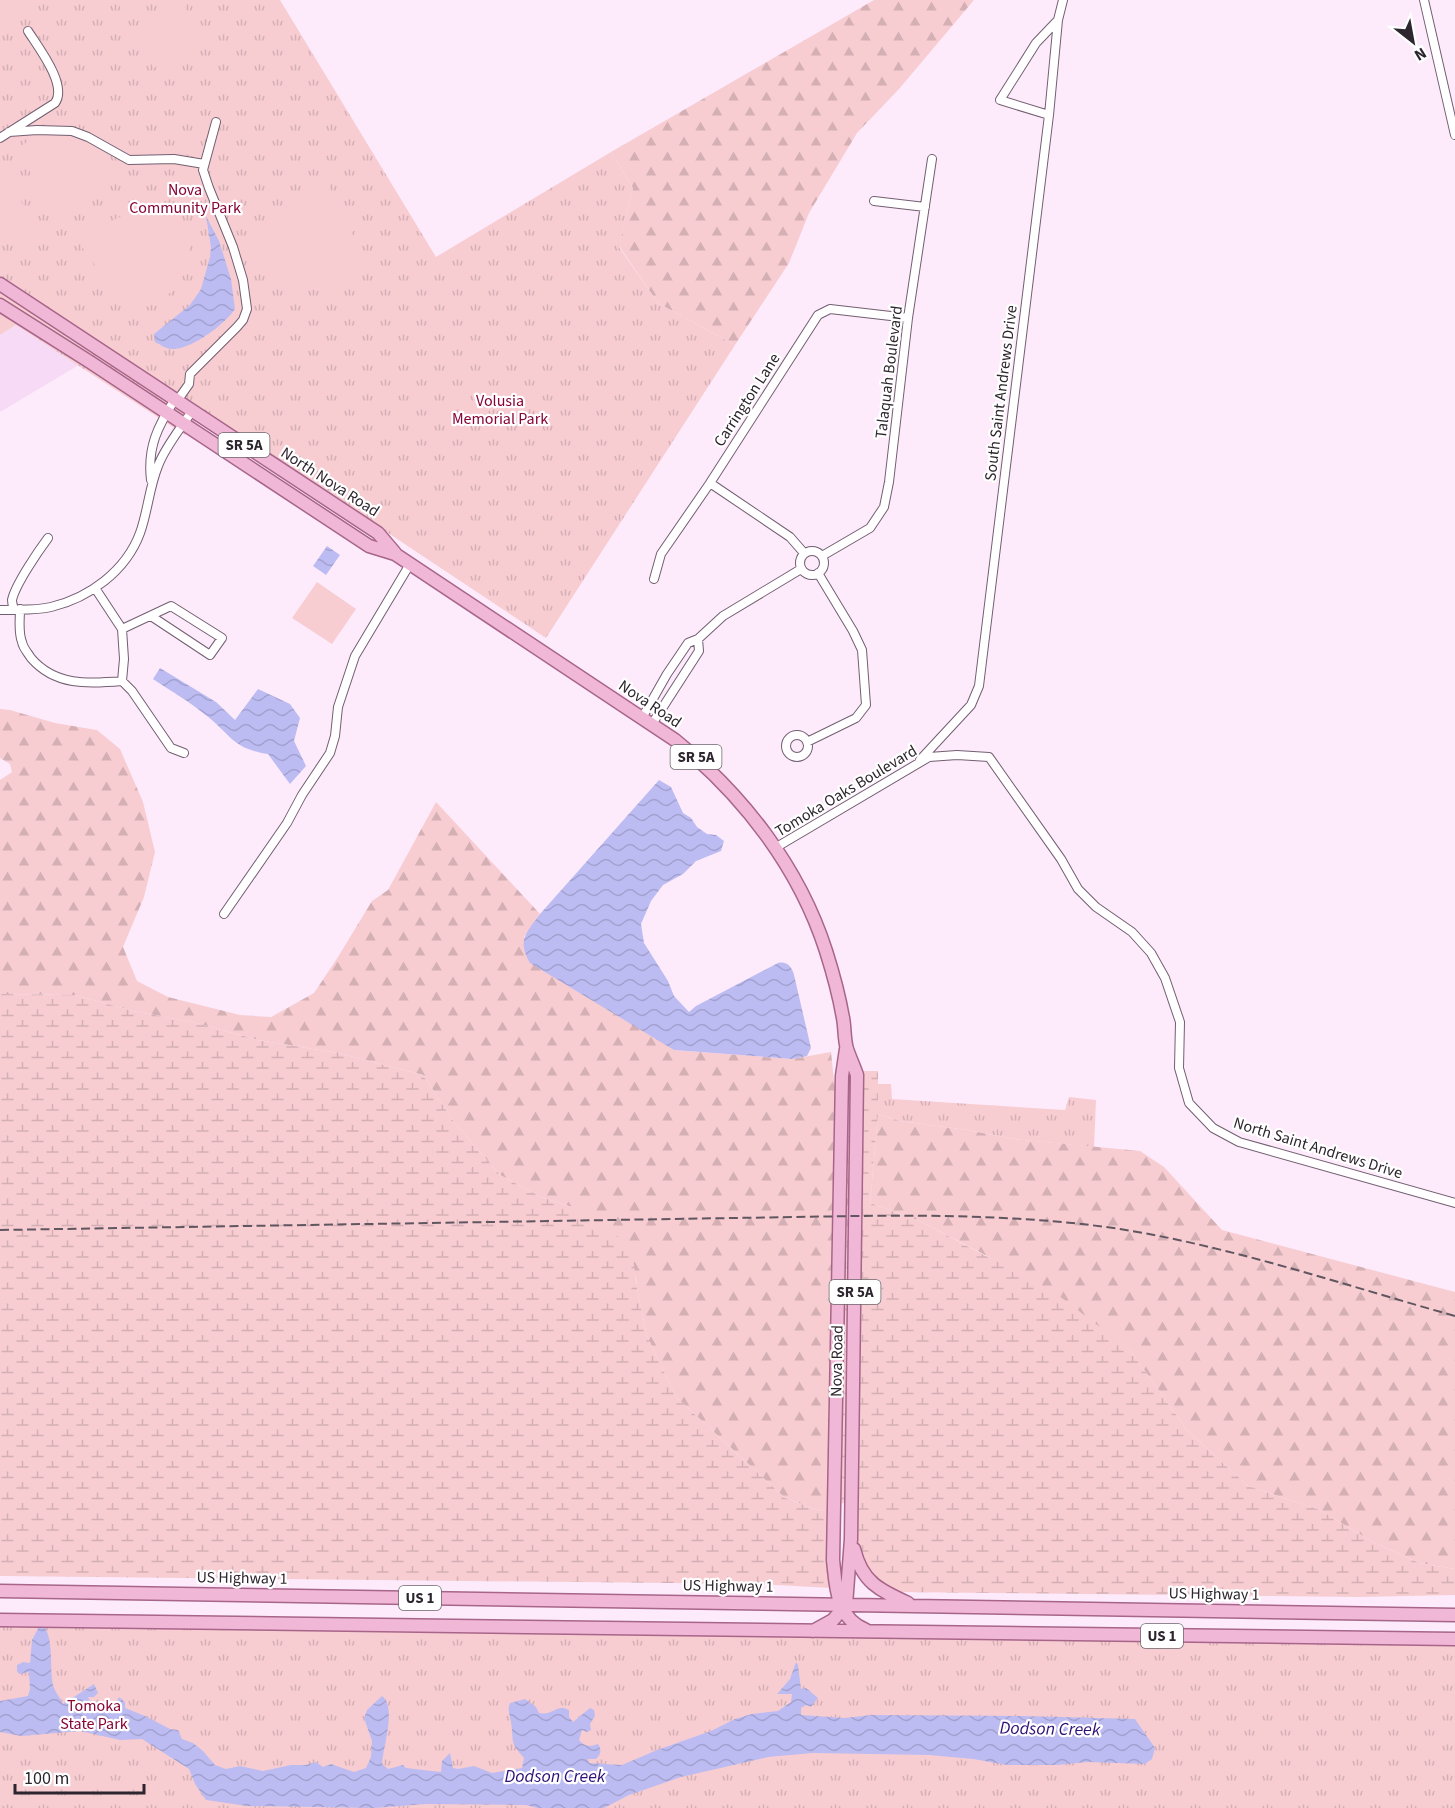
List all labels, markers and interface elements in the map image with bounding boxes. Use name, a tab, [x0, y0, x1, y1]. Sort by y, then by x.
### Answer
north arrow	[1383, 12, 1443, 72]
text: N	[1410, 42, 1430, 66]
park label: Nova Community Park	[129, 179, 241, 219]
street label: Talaquah Boulevard	[870, 304, 908, 440]
street label: South Saint Andrews Drive	[979, 304, 1023, 482]
street label: Carrington Lane	[709, 349, 786, 451]
park label: Volusia Memorial Park	[452, 390, 548, 430]
road number: SR 5A	[218, 433, 270, 457]
street label: North Nova Road	[276, 442, 384, 522]
street label: Nova Road	[614, 675, 686, 733]
street label: Tomoka Oaks Boulevard	[771, 740, 921, 842]
road number: SR 5A	[670, 745, 722, 769]
street label: North Saint Andrews Drive	[1231, 1112, 1405, 1184]
road number: SR 5A	[830, 1280, 880, 1304]
street label: Nova Road	[825, 1325, 849, 1397]
street label: US Highway 1	[196, 1566, 288, 1590]
street label: US Highway 1	[682, 1574, 774, 1598]
street label: US Highway 1	[1168, 1582, 1260, 1606]
road number: US 1	[399, 1586, 441, 1610]
road number: US 1	[1141, 1624, 1183, 1648]
park label: Tomoka State Park	[60, 1695, 128, 1735]
water label: Dodson Creek	[999, 1716, 1101, 1742]
scale bar	[15, 1757, 144, 1795]
water label: Dodson Creek	[505, 1764, 606, 1789]
text: 100 m	[24, 1766, 69, 1791]

